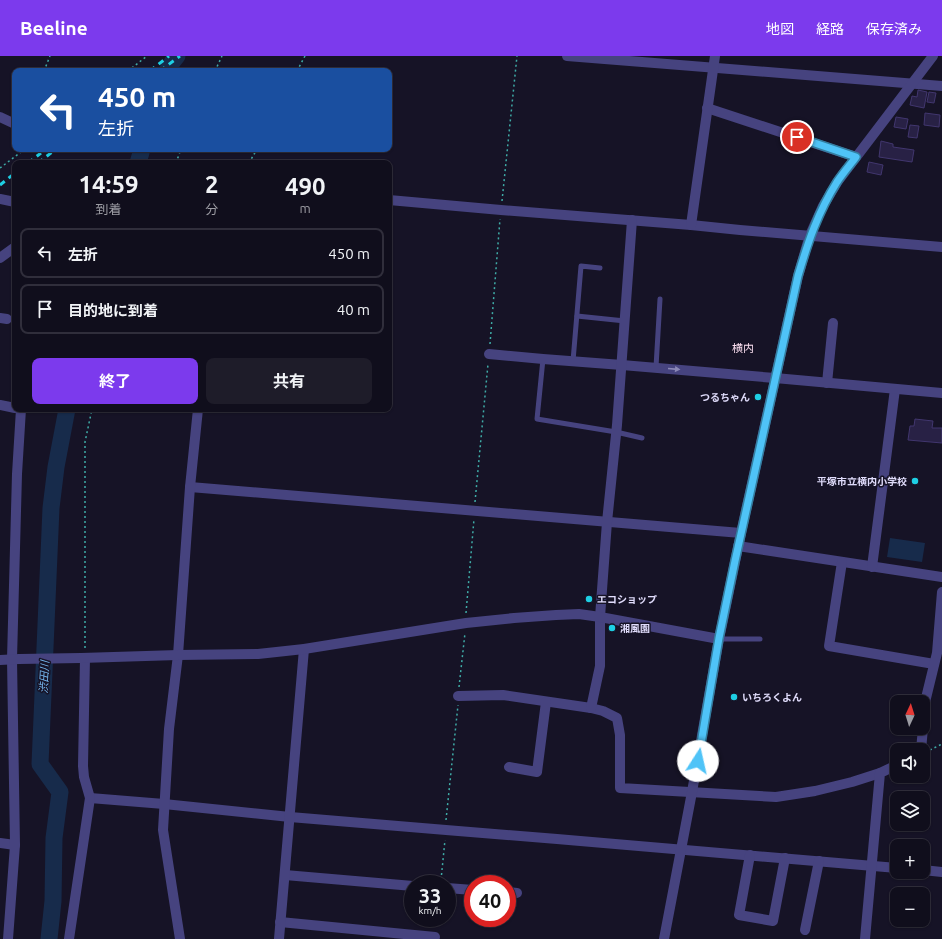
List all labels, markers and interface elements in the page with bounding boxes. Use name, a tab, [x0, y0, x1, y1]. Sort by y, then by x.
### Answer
text: Beeline	[20, 17, 88, 39]
text: 地図	[766, 21, 794, 37]
text: 経路	[816, 21, 844, 37]
text: 保存済み	[866, 21, 922, 37]
text: 450 m	[98, 81, 176, 112]
icon: left	[32, 84, 84, 136]
text: 左折	[98, 118, 134, 138]
pin	[780, 120, 814, 154]
icon: arrive	[786, 126, 808, 148]
text: 14:59	[78, 171, 139, 198]
text: 2	[205, 171, 218, 198]
text: 490	[285, 173, 326, 200]
text: m	[300, 201, 311, 215]
text: 到着	[95, 202, 121, 216]
text: 分	[205, 202, 218, 216]
icon: left	[34, 242, 56, 264]
text: 450 m	[328, 245, 370, 262]
text: 左折	[68, 246, 98, 263]
icon: arrive	[34, 298, 56, 320]
text: 40 m	[337, 301, 370, 318]
text: 目的地に到着	[68, 302, 158, 319]
district label: 横内	[732, 342, 754, 354]
button: 終了	[32, 358, 198, 404]
button: 共有	[206, 358, 372, 404]
one-way arrow	[668, 366, 680, 372]
place label: つるちゃん	[700, 392, 750, 403]
marker: つるちゃん	[753, 392, 763, 402]
place label: 平塚市立横内小学校	[817, 476, 907, 487]
marker: 平塚市立横内小学校	[910, 476, 920, 486]
marker: エコショップ	[584, 594, 594, 604]
place label: エコショップ	[597, 594, 657, 605]
marker: 湘風園	[607, 623, 617, 633]
place label: 湘風園	[620, 623, 650, 634]
water label: 渋田川	[37, 659, 51, 694]
marker: いちろくよん	[729, 692, 739, 702]
place label: いちろくよん	[742, 692, 802, 703]
north arrow	[890, 695, 930, 735]
map controls	[890, 695, 930, 927]
position arrow	[677, 740, 719, 782]
button: sound	[890, 743, 930, 783]
button: layers	[890, 791, 930, 831]
button: +	[890, 839, 930, 879]
speed limit sign: 40	[464, 875, 516, 927]
text: 33	[419, 884, 441, 907]
button: −	[890, 887, 930, 927]
text: km/h	[418, 905, 442, 916]

